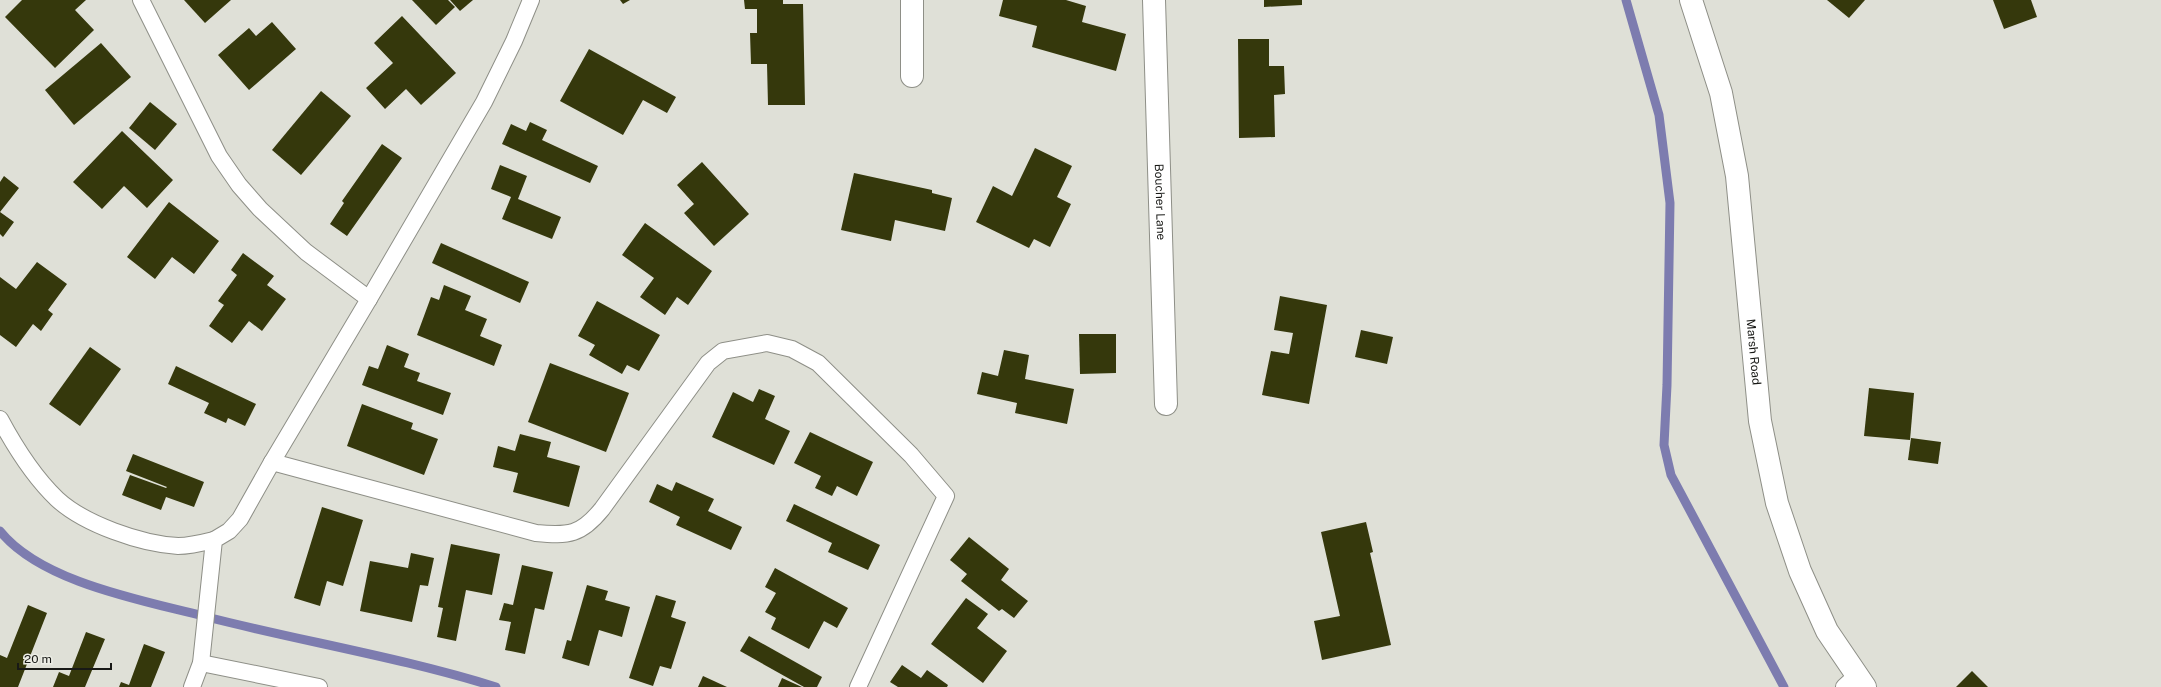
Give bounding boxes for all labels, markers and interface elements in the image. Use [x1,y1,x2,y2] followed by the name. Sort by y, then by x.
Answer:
[1152,163,1168,241] street label: Boucher Lane
[1743,318,1764,386] street label: Marsh Road
[18,645,111,671] scale bar
[24,652,52,666] text: 20 m

